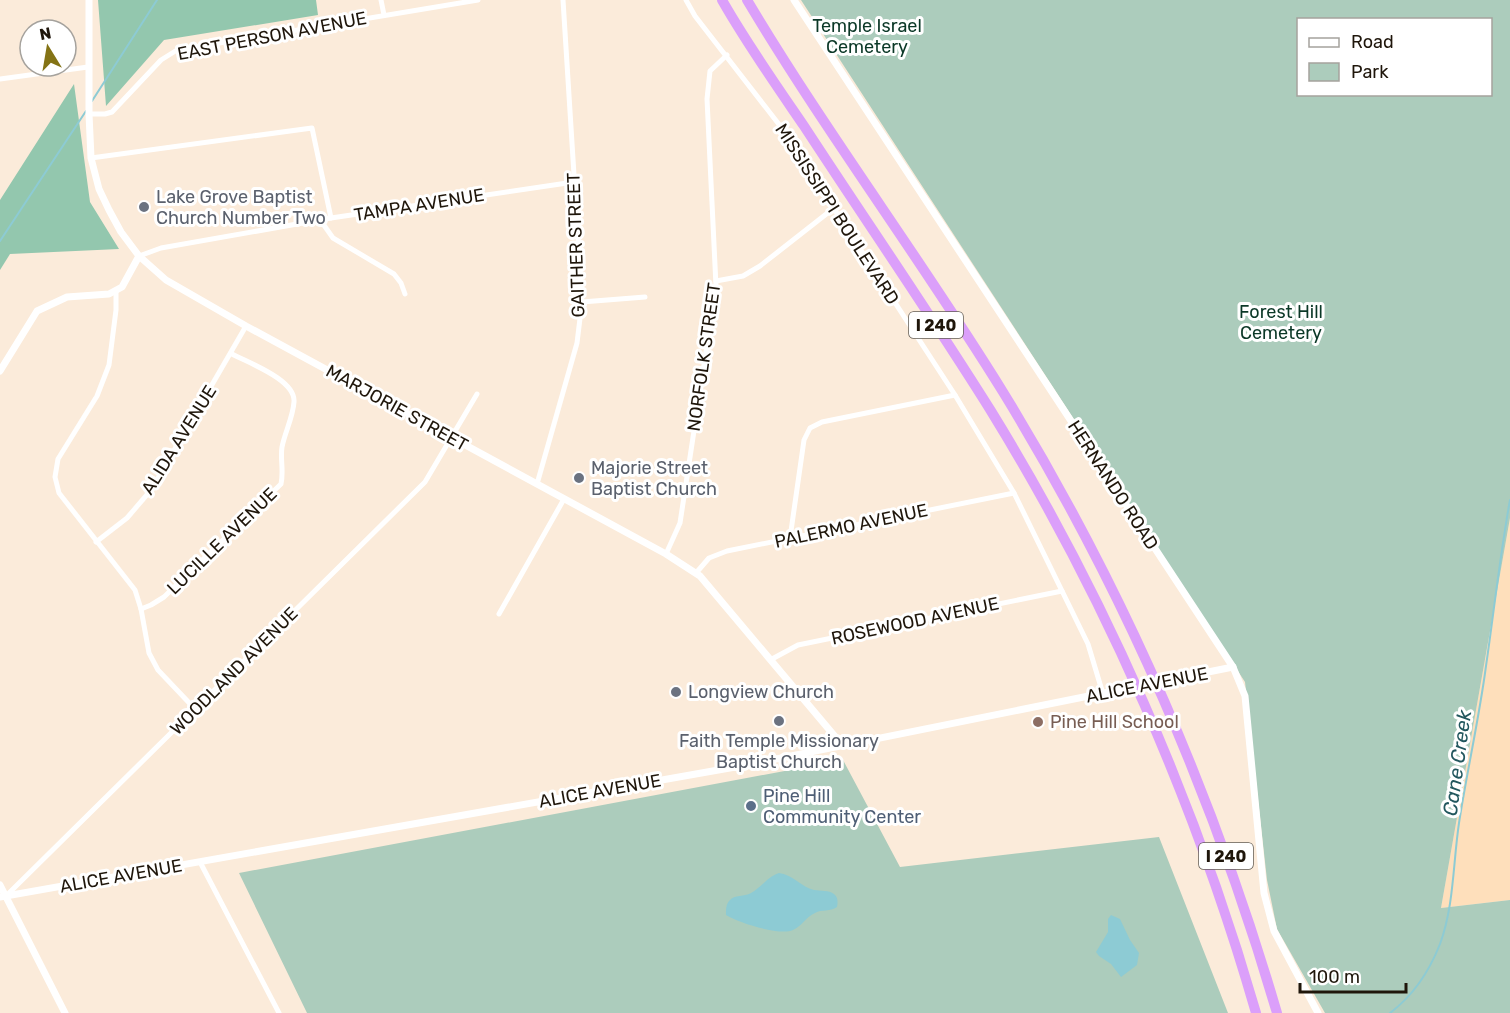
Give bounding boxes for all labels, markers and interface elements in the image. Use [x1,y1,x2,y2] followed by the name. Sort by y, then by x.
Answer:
[176,7,368,65] street label: EAST PERSON AVENUE
[812,15,922,58] park label: Temple Israel Cemetery
[18,18,78,78] north arrow
[1297,18,1492,96] legend
[38,23,53,44] text: N
[1351,31,1394,53] text: Road
[1351,61,1389,83] text: Park
[770,119,904,309] street label: MISSISSIPPI BOULEVARD
[562,172,590,318] street label: GAITHER STREET
[352,184,486,226] street label: TAMPA AVENUE
[156,186,326,229] place label: Lake Grove Baptist Church Number Two
[137,200,151,214] marker: Lake Grove Baptist Church Number Two
[683,281,725,433] street label: NORFOLK STREET
[1239,301,1323,344] park label: Forest Hill Cemetery
[909,312,963,338] road number: I 240
[322,360,472,456] street label: MARJORIE STREET
[137,381,221,499] street label: ALIDA AVENUE
[1063,416,1163,554] street label: HERNANDO ROAD
[591,457,717,500] place label: Majorie Street Baptist Church
[572,471,586,485] marker: Majorie Street Baptist Church
[162,483,282,599] street label: LUCILLE AVENUE
[772,499,930,553] street label: PALERMO AVENUE
[829,592,1001,650] street label: ROSEWOOD AVENUE
[165,602,303,740] street label: WOODLAND AVENUE
[1084,662,1210,708] street label: ALICE AVENUE
[688,681,834,703] place label: Longview Church
[669,685,683,699] marker: Longview Church
[1438,708,1476,818] water label: Cane Creek
[1050,711,1179,733] place label: Pine Hill School
[772,714,786,728] marker: Faith Temple Missionary Baptist Church
[1031,715,1045,729] marker: Pine Hill School
[679,730,879,773] place label: Faith Temple Missionary Baptist Church
[537,769,663,813] street label: ALICE AVENUE
[763,785,921,828] place label: Pine Hill Community Center
[744,799,758,813] marker: Pine Hill Community Center
[1199,843,1253,869] road number: I 240
[58,854,184,898] street label: ALICE AVENUE
[1300,956,1406,994] scale bar
[1309,966,1360,988] text: 100 m

